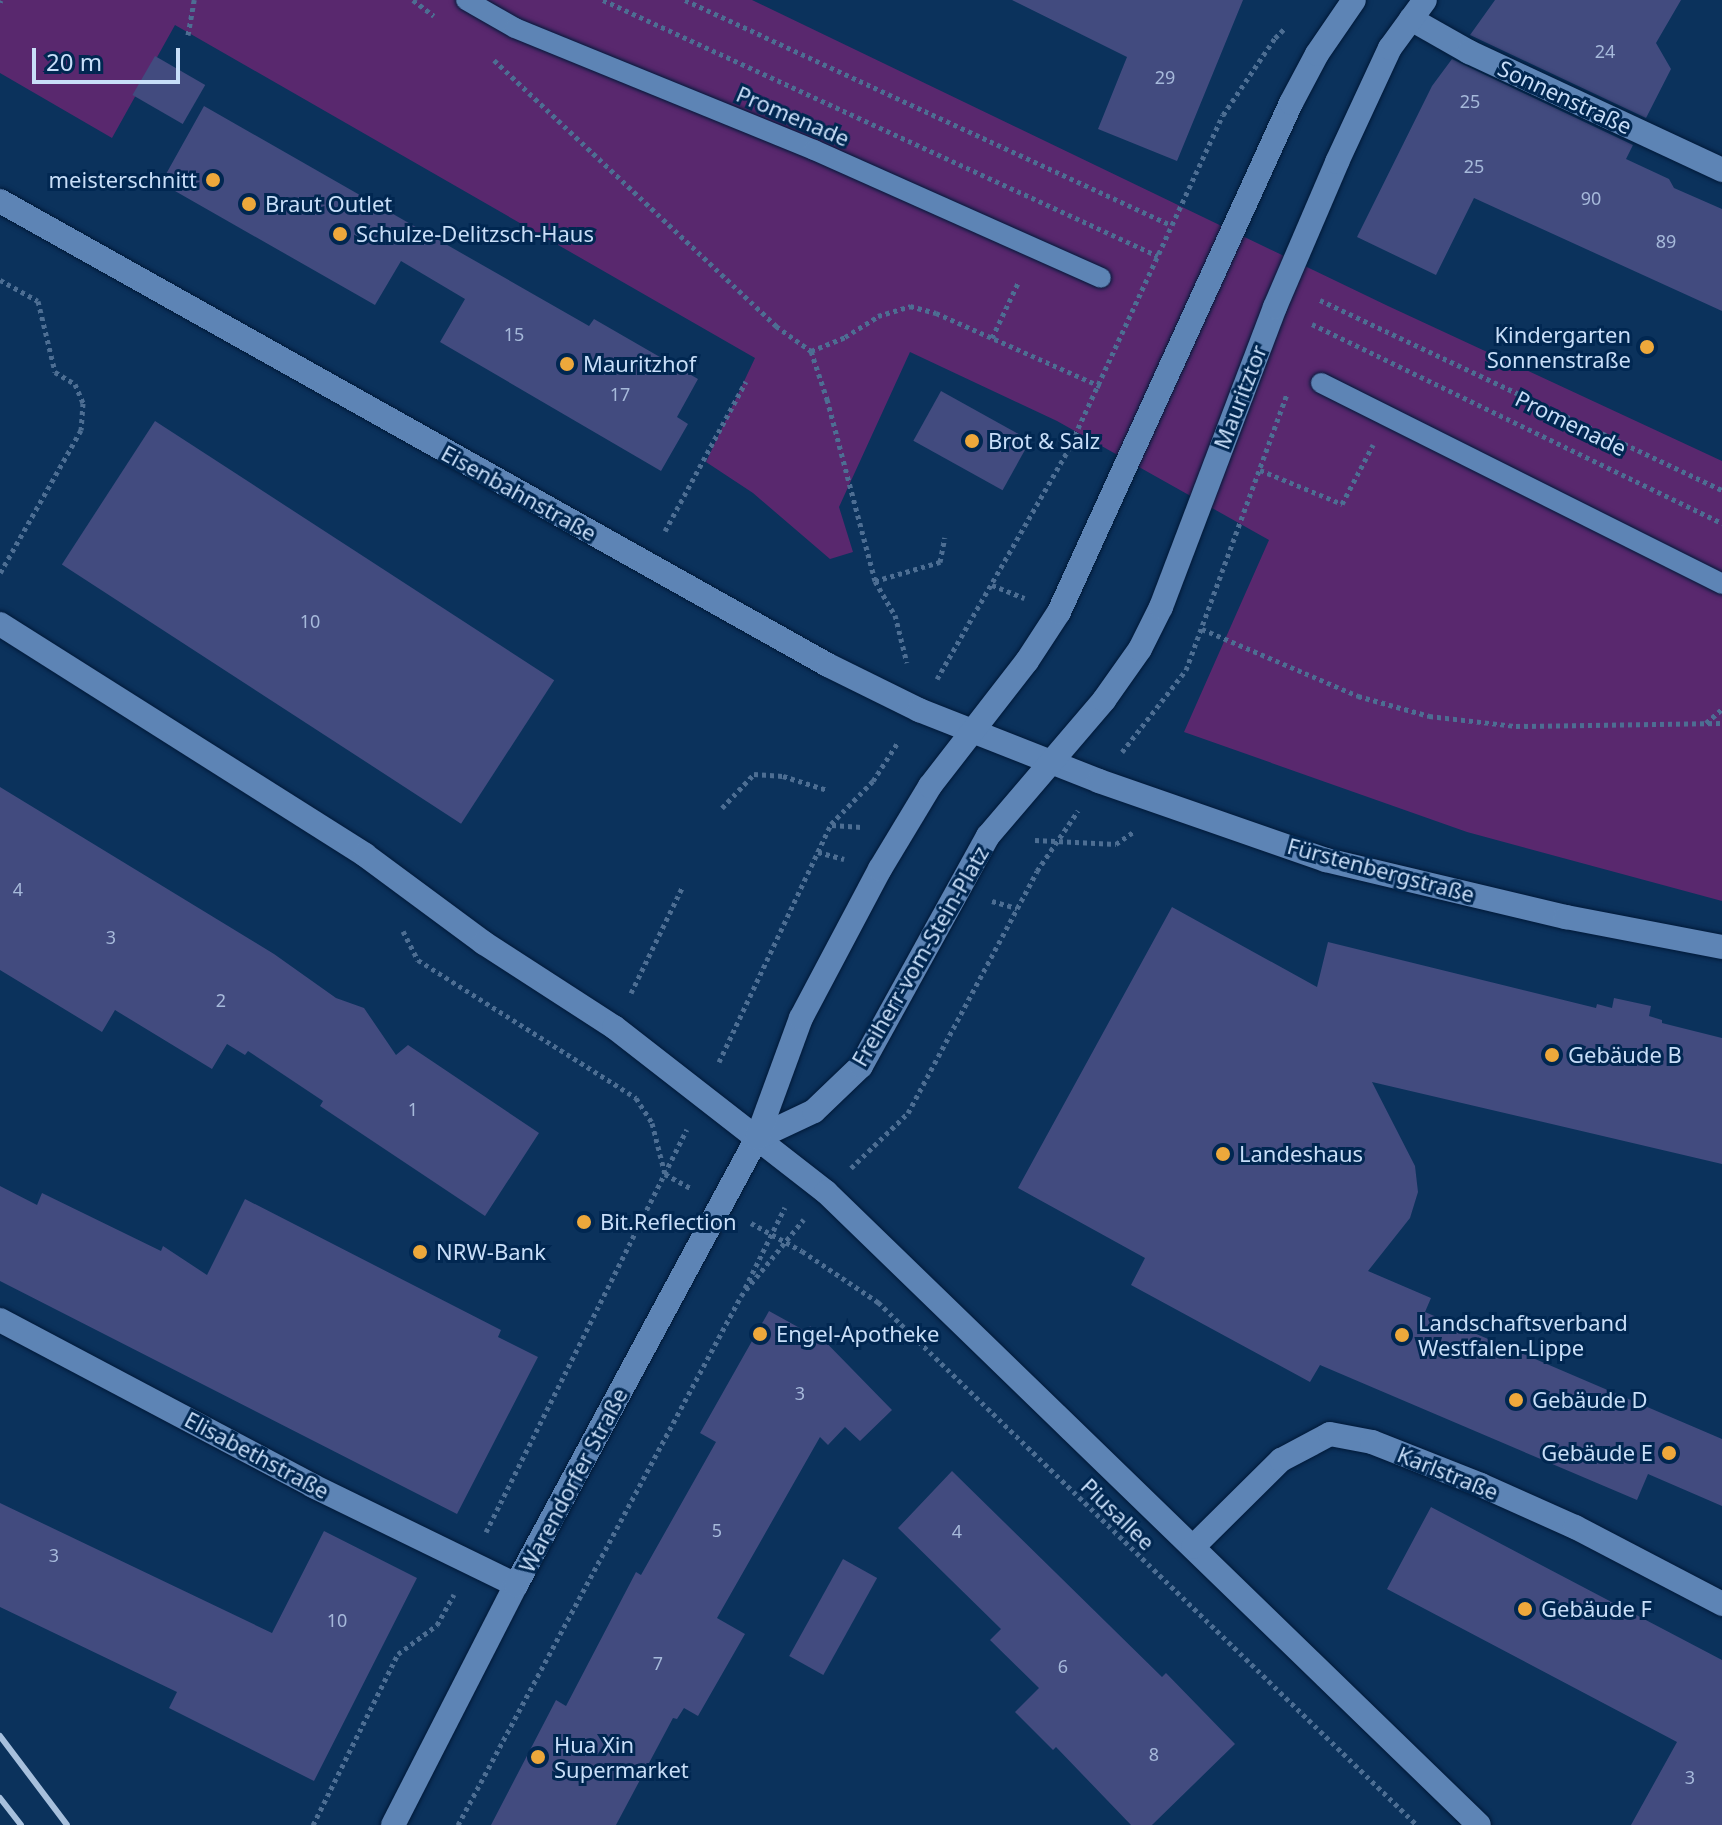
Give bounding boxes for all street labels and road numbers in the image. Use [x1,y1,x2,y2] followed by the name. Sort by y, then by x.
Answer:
[1494,55,1636,139] street label: Sonnenstraße
[733,80,853,152] street label: Promenade
[1208,341,1272,453] street label: Mauritztor
[1511,385,1631,461] street label: Promenade
[437,439,601,547] street label: Eisenbahnstraße
[1285,832,1477,908] street label: Fürstenbergstraße
[846,841,994,1071] street label: Freiherr-vom-Stein-Platz
[513,1383,633,1577] street label: Warendorfer Straße
[180,1406,334,1504] street label: Elisabethstraße
[1394,1441,1502,1505] street label: Karlstraße
[1076,1473,1160,1555] street label: Piusallee

